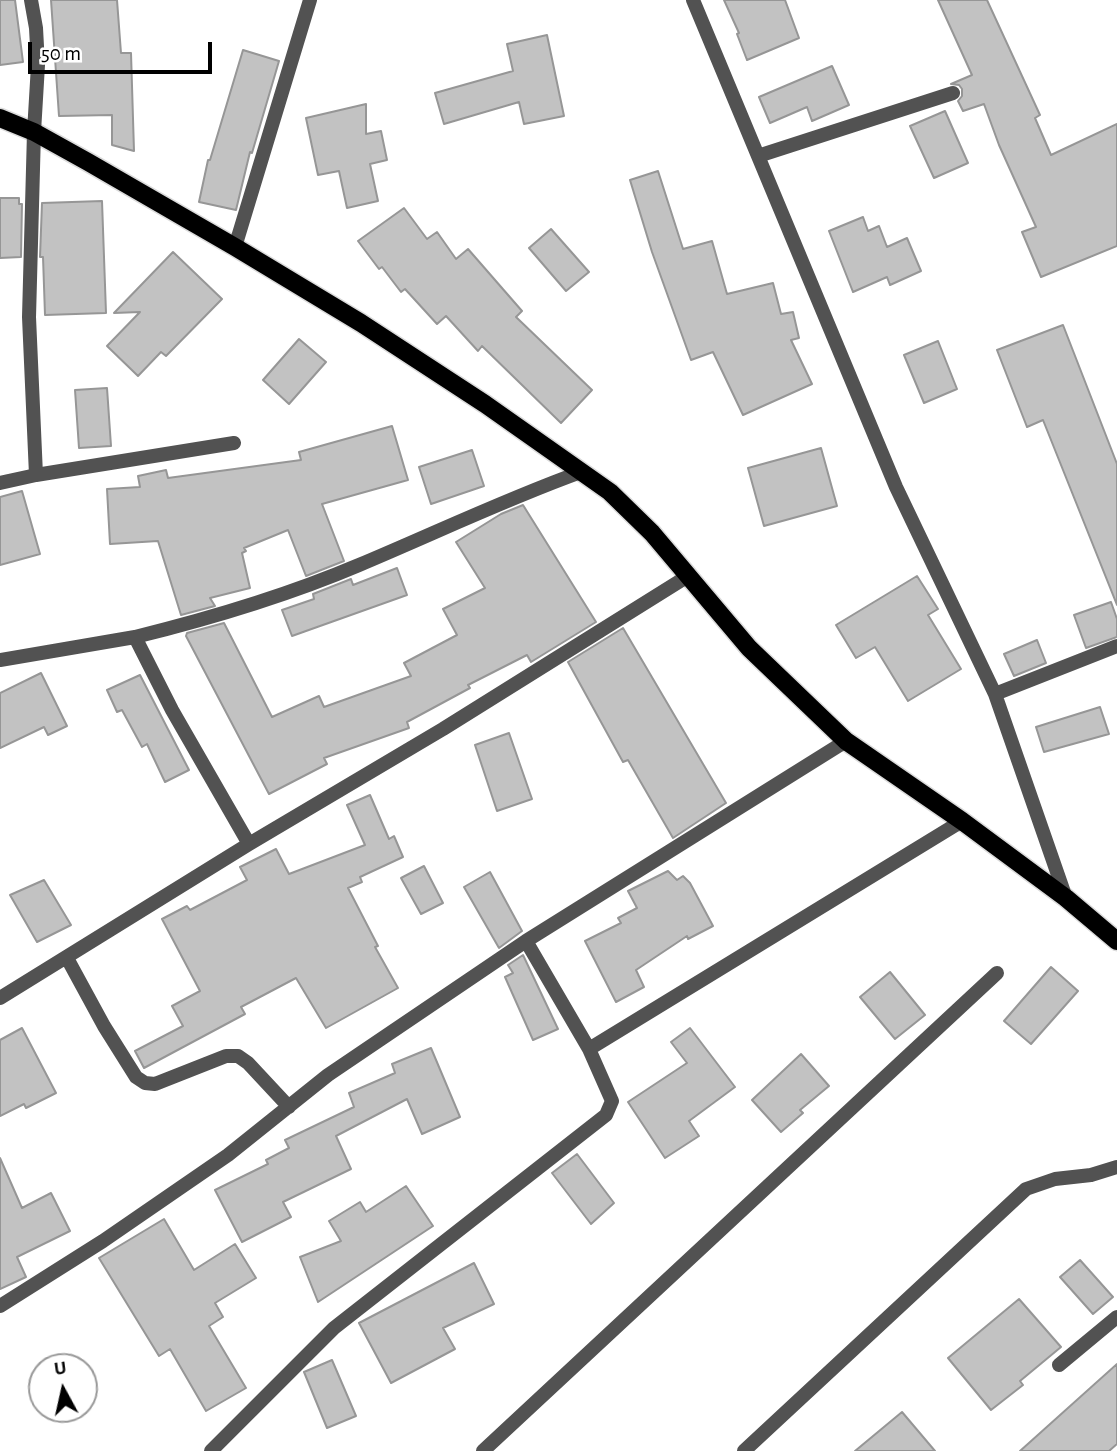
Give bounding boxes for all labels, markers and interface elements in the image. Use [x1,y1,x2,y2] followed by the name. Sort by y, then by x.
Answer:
[32,28,215,72] scale bar
[41,43,81,64] text: 50 m
[28,1353,98,1423] north arrow
[53,1358,68,1379] text: U

